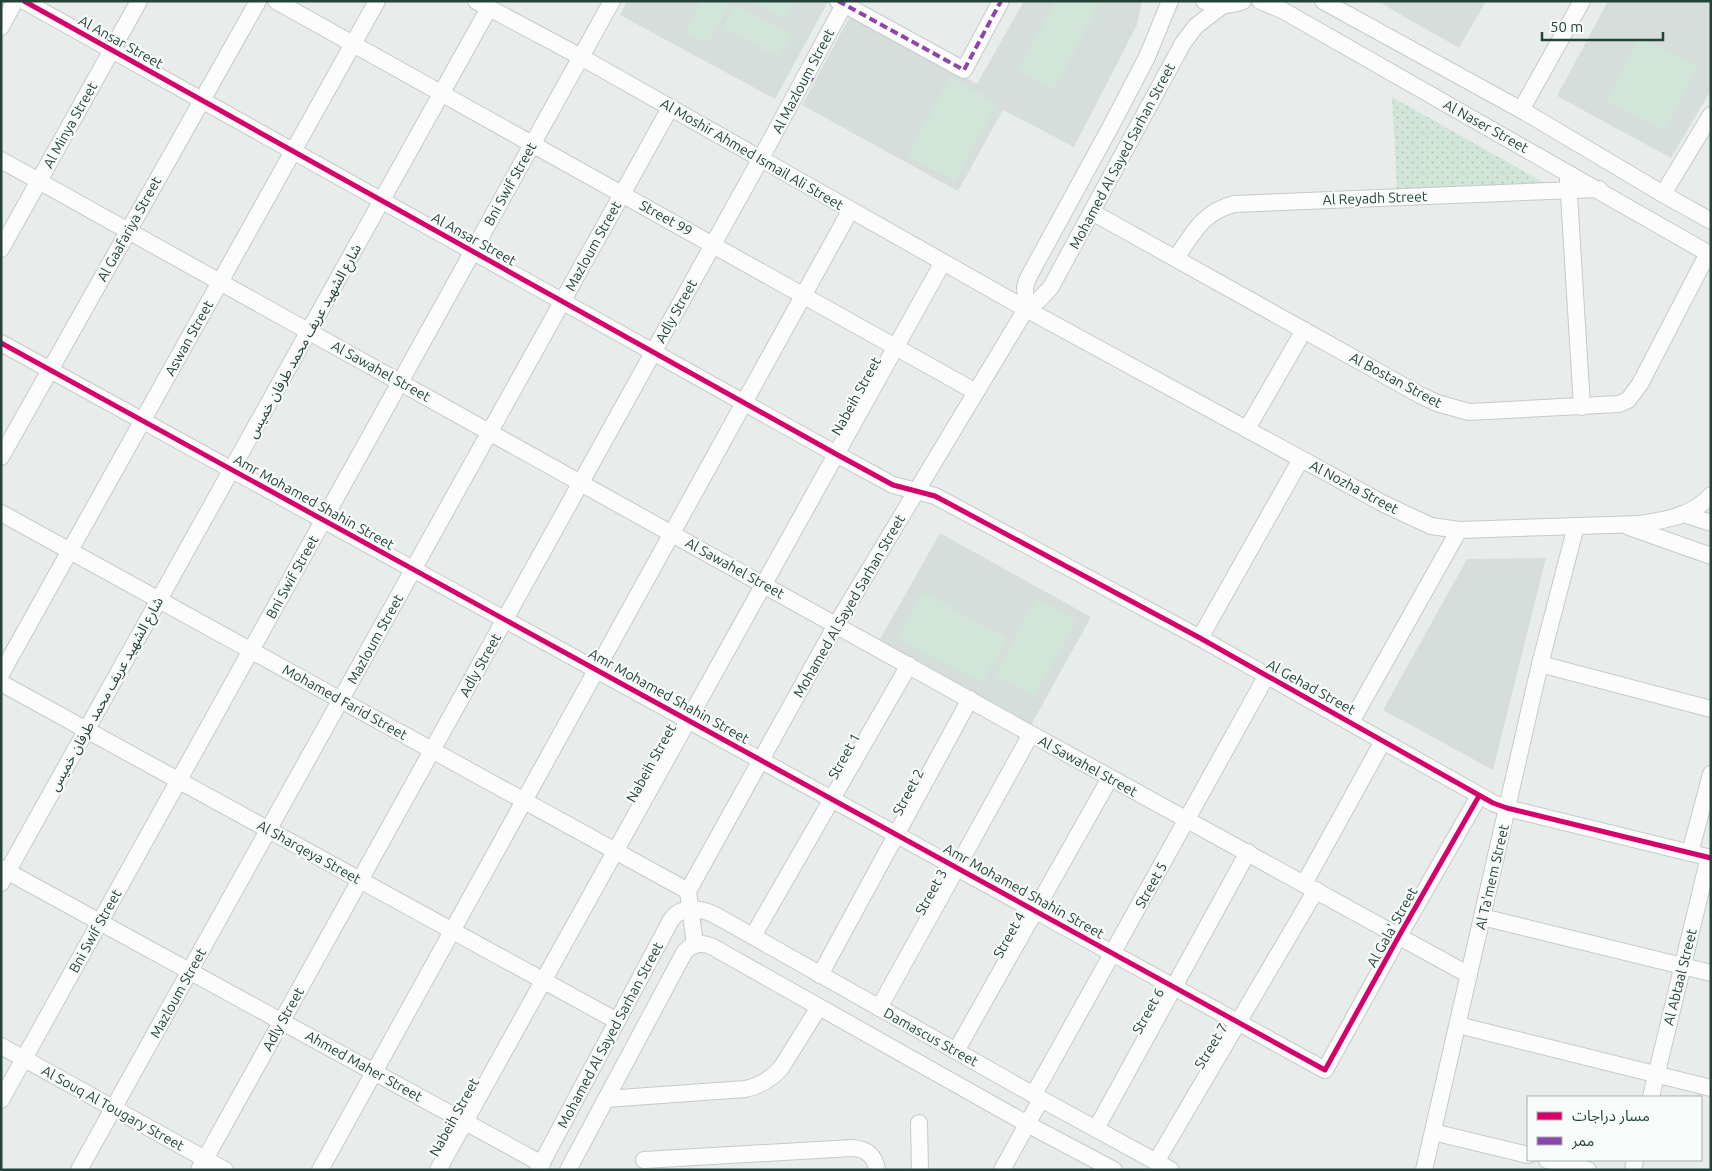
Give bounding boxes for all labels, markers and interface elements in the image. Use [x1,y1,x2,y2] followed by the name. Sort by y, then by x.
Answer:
[1542,10,1663,42] scale bar
[76,12,166,72] street label: Al Ansar Street
[1550,18,1583,35] text: 50 m
[769,26,838,136] street label: Al Mazloum Street
[1066,60,1178,252] street label: Mohamed Al Sayed Sarhan Street
[40,79,100,171] street label: Al Minya Street
[658,95,847,213] street label: Al Moshir Ahmed Ismail Ali Street
[1441,96,1532,156] street label: Al Naser Street
[481,139,540,228] street label: Bni Swif Street
[94,173,165,284] street label: Al Gaafariya Street
[1322,188,1428,208] street label: Al Reyadh Street
[637,197,695,239] street label: Street 99
[562,198,624,294] street label: Mazloum Street
[429,209,519,269] street label: Al Ansar Street
[244,241,367,442] street label: شارع الشهيد عريف محمد طرفان خميس
[652,276,700,345] street label: Adly Street
[162,297,217,378] street label: Aswan Street
[329,337,434,405] street label: Al Sawahel Street
[1347,349,1445,411] street label: Al Bostan Street
[828,354,884,438] street label: Nabeih Street
[231,451,397,553] street label: Amr Mohamed Shahin Street
[1307,457,1401,517] street label: Al Nozha Street
[790,511,908,700] street label: Mohamed Al Sayed Sarhan Street
[263,532,322,621] street label: Bni Swif Street
[683,534,788,602] street label: Al Sawahel Street
[344,591,406,687] street label: Mazloum Street
[46,594,169,795] street label: شارع الشهيد عريف محمد طرفان خميس
[456,630,504,699] street label: Adly Street
[586,645,752,747] street label: Amr Mohamed Shahin Street
[1264,656,1358,718] street label: Al Gehad Street
[280,661,411,743] street label: Mohamed Farid Street
[623,721,679,805] street label: Nabeih Street
[825,730,863,782] street label: Street 1
[1036,732,1141,800] street label: Al Sawahel Street
[889,766,927,818] street label: Street 2
[254,817,364,887] street label: Al Sharqeya Street
[1472,822,1512,931] street label: Al Ta'mem Street
[941,840,1107,942] street label: Amr Mohamed Shahin Street
[1132,859,1170,911] street label: Street 5
[912,866,950,918] street label: Street 3
[1363,884,1421,970] street label: Al Gala' Street
[66,886,125,975] street label: Bni Swif Street
[990,909,1028,961] street label: Street 4
[1660,927,1700,1027] street label: Al Abtaal Street
[554,939,666,1131] street label: Mohamed Al Sayed Sarhan Street
[147,945,209,1041] street label: Mazloum Street
[259,984,307,1053] street label: Adly Street
[1129,985,1167,1037] street label: Street 6
[881,1004,981,1070] street label: Damascus Street
[1191,1020,1231,1072] street label: Street 7
[303,1027,426,1105] street label: Ahmed Maher Street
[39,1062,187,1154] street label: Al Souq Al Tougary Street
[426,1075,482,1159] street label: Nabeih Street
[1527,1096,1702,1161] legend
[1572,1107,1650,1125] text: مسار دراجات
[1571,1132,1595,1150] text: ممر

